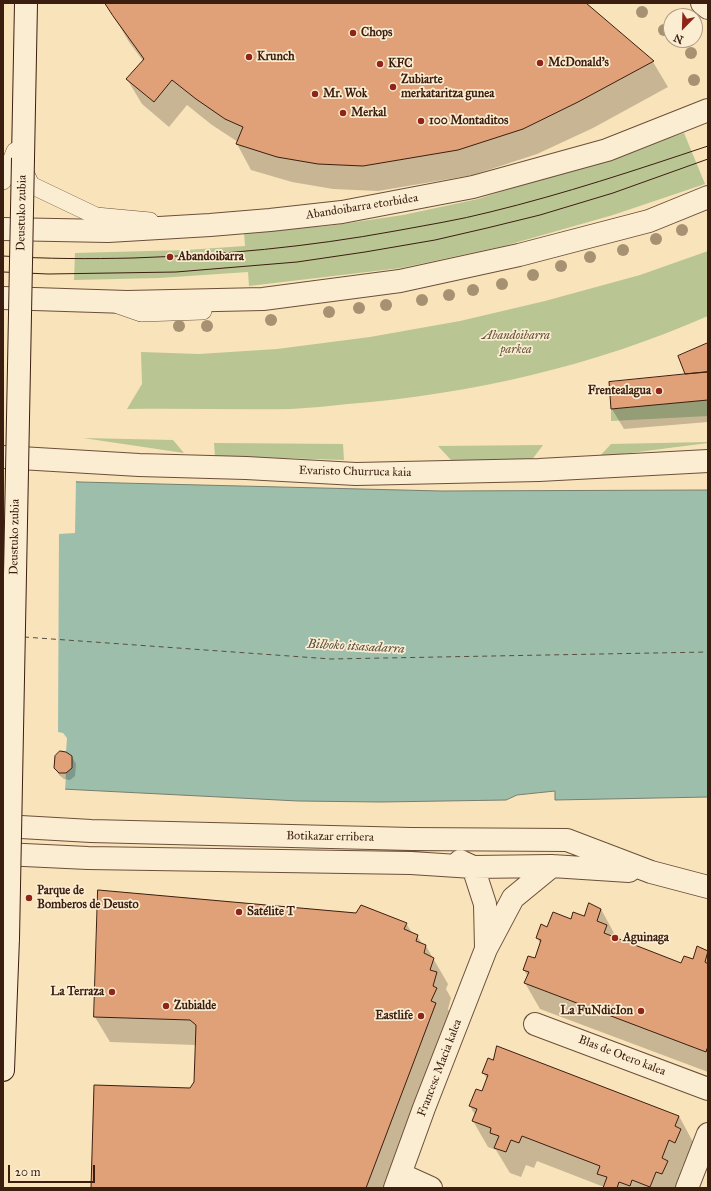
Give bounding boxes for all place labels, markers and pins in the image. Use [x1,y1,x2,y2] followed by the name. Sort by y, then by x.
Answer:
[361,26,392,40] place label: Chops
[348,28,358,38] marker: Chops
[257,50,295,64] place label: Krunch
[244,52,254,62] marker: Krunch
[548,56,609,70] place label: McDonald's
[388,57,413,71] place label: KFC
[535,58,545,68] marker: McDonald's
[375,59,385,69] marker: KFC
[401,73,494,101] place label: Zubiarte merkataritza gunea
[388,82,398,92] marker: Zubiarte merkataritza gunea
[323,87,367,101] place label: Mr. Wok
[310,89,320,99] marker: Mr. Wok
[351,106,387,120] place label: Merkal
[338,108,348,118] marker: Merkal
[429,114,508,128] place label: 100 Montaditos
[416,116,426,126] marker: 100 Montaditos
[178,250,244,264] place label: Abandoibarra
[165,252,175,262] marker: Abandoibarra
[588,384,651,398] place label: Frentealagua
[654,386,664,396] marker: Frentealagua
[37,884,139,912] place label: Parque de Bomberos de Deusto
[24,893,34,903] marker: Parque de Bomberos de Deusto
[247,905,295,919] place label: Satélite T
[234,907,244,917] marker: Satélite T
[623,931,669,945] place label: Aguinaga
[610,933,620,943] marker: Aguinaga
[51,985,104,999] place label: La Terraza
[107,987,117,997] marker: La Terraza
[174,999,216,1013] place label: Zubialde
[161,1001,171,1011] marker: Zubialde
[561,1004,633,1018] place label: La FuNdicIon
[636,1006,646,1016] marker: La FuNdicIon
[375,1009,413,1023] place label: Eastlife
[416,1011,426,1021] marker: Eastlife

